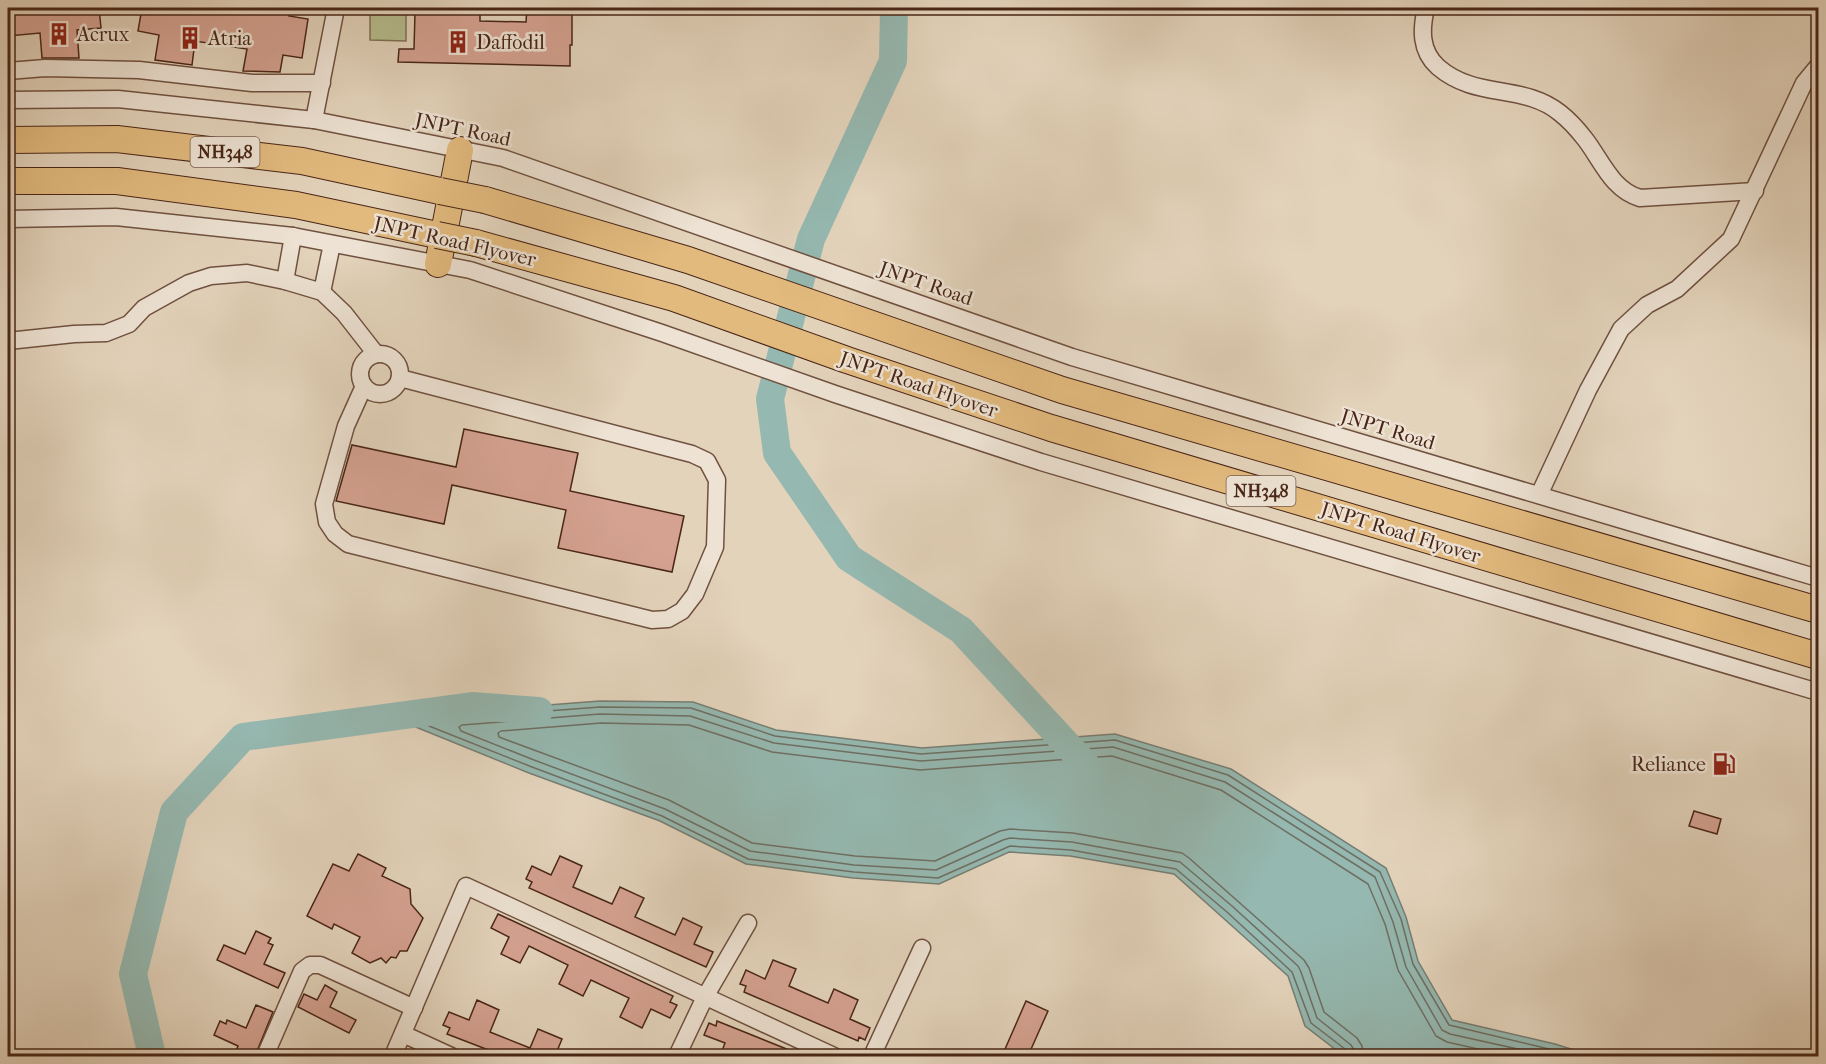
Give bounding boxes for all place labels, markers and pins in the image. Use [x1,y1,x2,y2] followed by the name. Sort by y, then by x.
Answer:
[46,21,72,47] building icon: Acrux
[76,23,130,46] place label: Acrux
[177,25,203,51] building icon: Atria
[207,27,252,50] place label: Atria
[445,29,471,55] building icon: Daffodil
[476,31,545,54] place label: Daffodil
[1711,751,1737,777] fuel station icon: Reliance
[1631,753,1706,776] place label: Reliance

